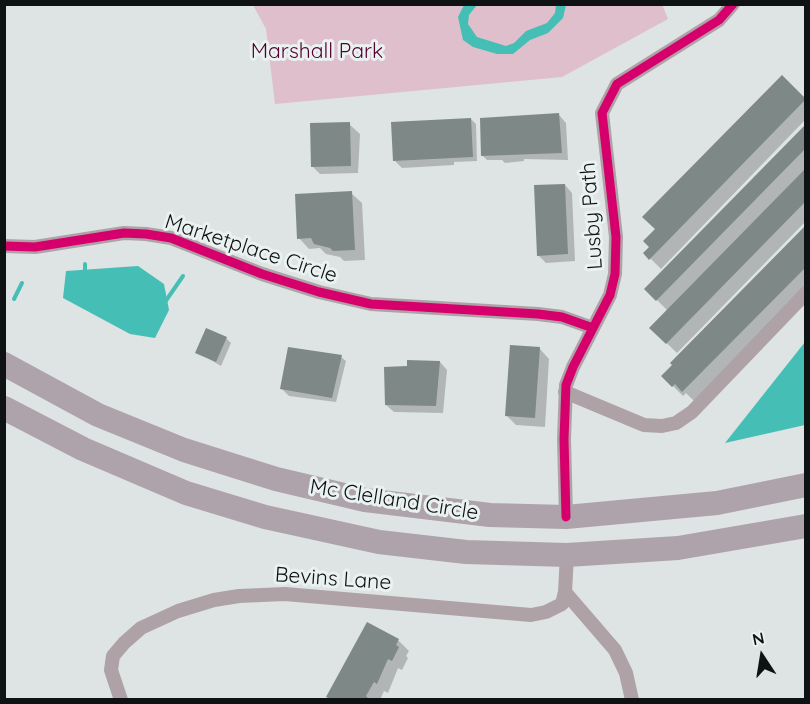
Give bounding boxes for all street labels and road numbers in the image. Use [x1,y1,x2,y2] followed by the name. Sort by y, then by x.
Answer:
[576,161,608,271] street label: Lusby Path
[162,209,340,289] street label: Marketplace Circle
[308,474,480,526] street label: Mc Clelland Circle
[274,562,392,596] street label: Bevins Lane

